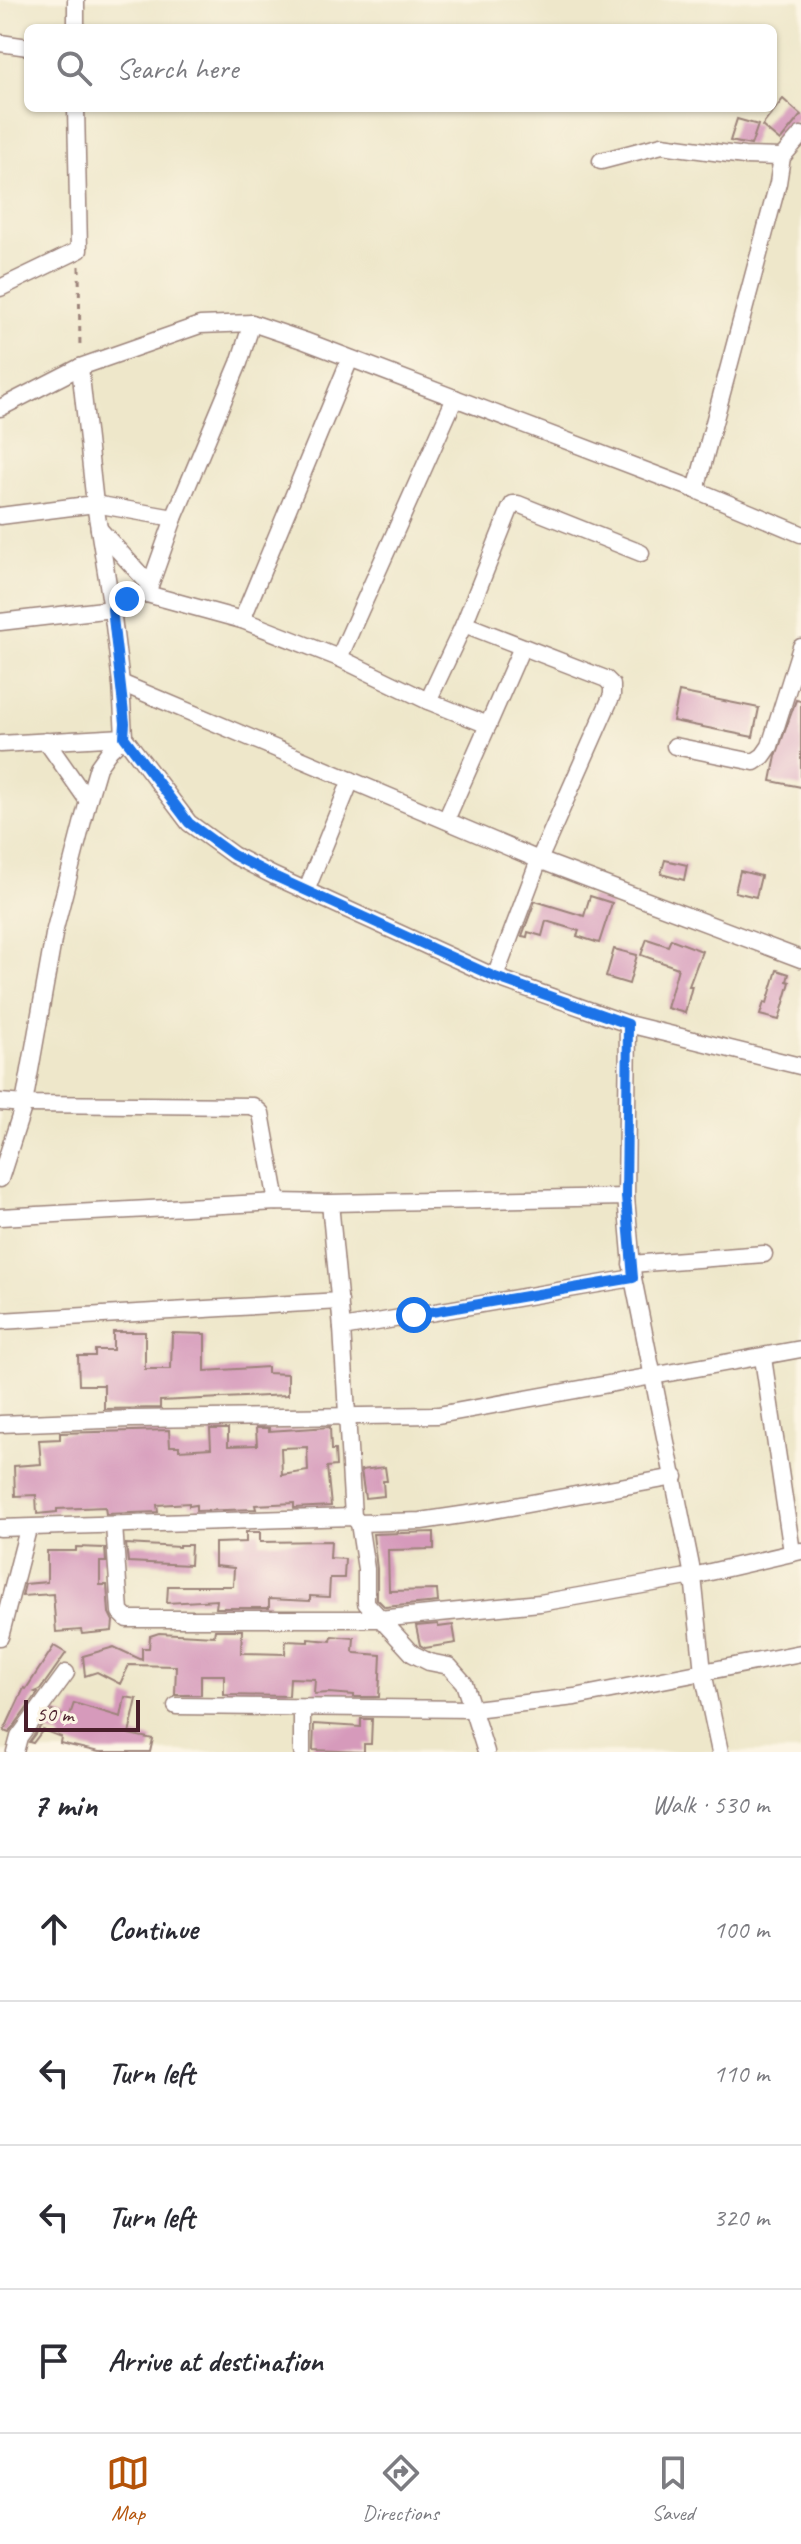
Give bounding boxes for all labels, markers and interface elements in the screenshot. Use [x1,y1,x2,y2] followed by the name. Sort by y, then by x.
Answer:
[24,24,777,112] search box
[52,46,96,90] icon: search
[116,49,238,87] text: Search here
[109,581,145,617] route end
[396,1297,432,1333] route start
[24,1696,140,1732] scale bar
[36,1700,73,1728] text: 50 m
[32,1783,97,1826] text: 7 min
[652,1788,769,1821] text: Walk · 530 m
[32,1907,76,1951] icon: ahead
[108,1910,198,1948] text: Continue
[713,1913,769,1946] text: 100 m
[32,2051,76,2095] icon: left
[108,2054,195,2092] text: Turn left
[713,2057,769,2090] text: 110 m
[32,2195,76,2239] icon: left
[108,2198,195,2236] text: Turn left
[713,2201,769,2234] text: 320 m
[32,2339,76,2383] icon: arrive
[108,2342,323,2380] text: Arrive at destination
[106,2451,150,2527] tab: Map
[362,2451,439,2527] tab: Directions
[651,2451,695,2527] tab: Saved

